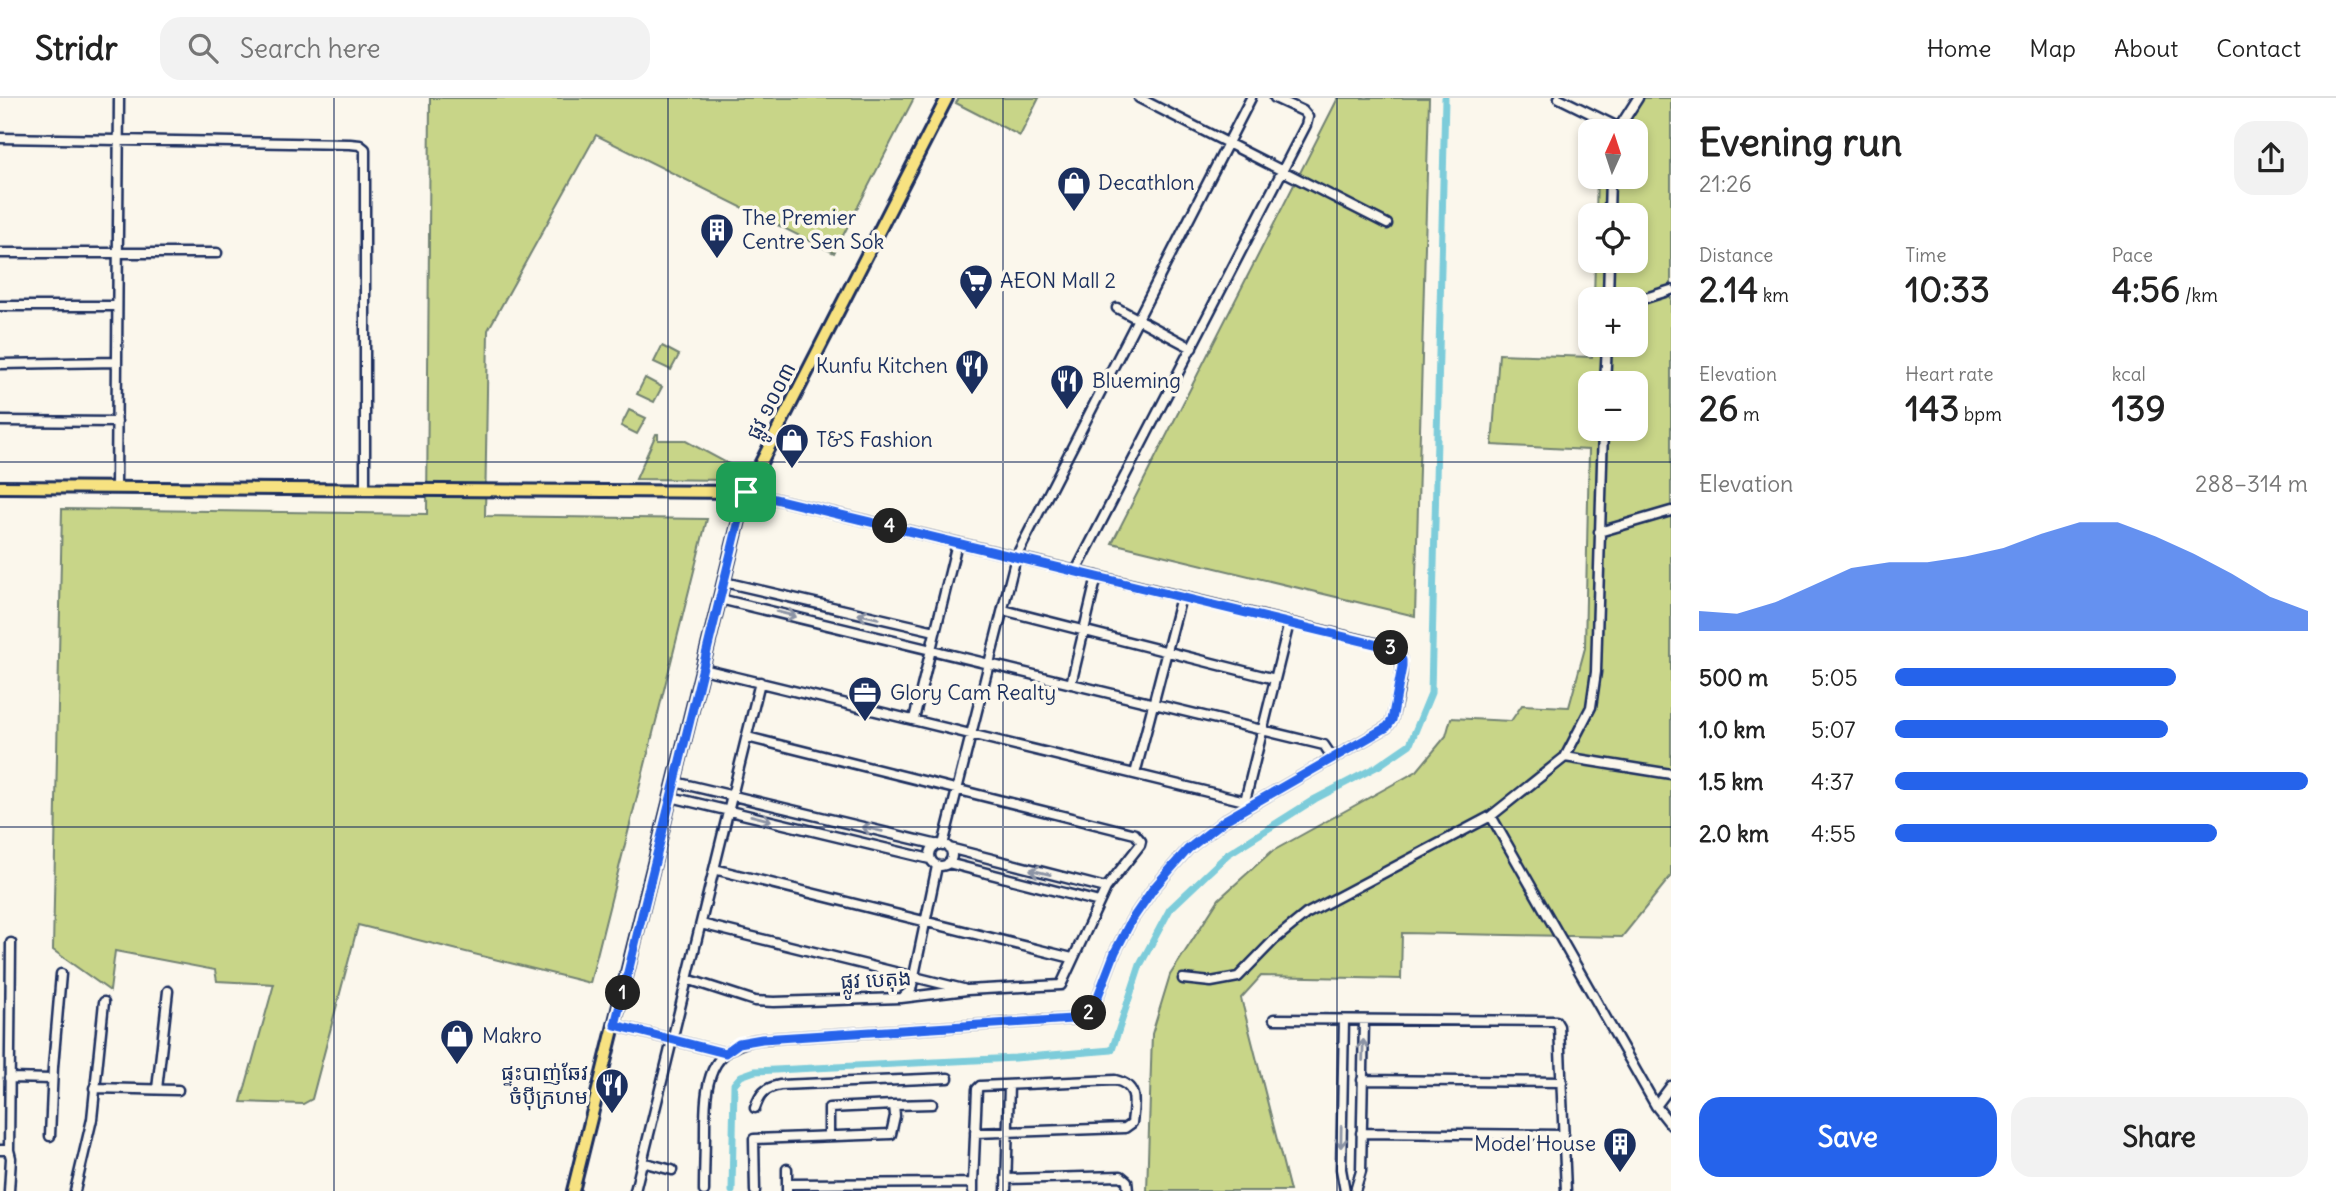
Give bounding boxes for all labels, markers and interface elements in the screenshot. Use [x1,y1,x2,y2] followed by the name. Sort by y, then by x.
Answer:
[160,17,650,80] search box
[35,27,118,69] text: Stridr
[184,29,222,67] icon: search
[240,32,381,65] text: Search here
[1927,33,1991,63] text: Home
[2029,33,2076,63] text: Map
[2114,33,2178,63] text: About
[2216,33,2301,63] text: Contact
[1578,119,1648,189] north arrow
[1578,119,1648,441] map controls
[1699,119,1902,166] text: Evening run
[2234,121,2308,195] button: share
[1055,164,1093,213] shop icon: Decathlon
[1098,169,1195,196] place label: Decathlon
[1699,169,1752,198] text: 21:26
[1578,203,1648,273] button: locate
[742,204,884,255] place label: The Premier Centre Sen Sok
[698,211,736,260] building icon: The Premier Centre Sen Sok
[1699,243,1773,267] text: Distance
[1905,243,1946,267] text: Time
[2112,243,2153,267] text: Pace
[957,262,995,311] supermarket icon: AEON Mall 2
[1000,267,1116,294] place label: AEON Mall 2
[1699,267,1758,311] text: 2.14
[1905,267,1990,311] text: 10:33
[2112,267,2180,311] text: 4:56
[1758,283,1789,307] text: km
[2180,283,2218,307] text: /km
[1578,287,1648,357] button: +
[953,347,991,396] restaurant icon: Kunfu Kitchen
[816,352,948,379] place label: Kunfu Kitchen
[740,358,807,447] street label: ផ្លូវ ១០០៣
[1048,362,1086,411] restaurant icon: Blueming
[1699,362,1777,386] text: Elevation
[1905,362,1993,386] text: Heart rate
[2112,362,2146,386] text: kcal
[1092,367,1181,394] place label: Blueming
[1578,371,1648,441] button: −
[1699,386,1738,430] text: 26
[1905,386,1959,430] text: 143
[2112,386,2166,430] text: 139
[1738,402,1760,426] text: m
[1959,402,2002,426] text: bpm
[773,421,811,470] shop icon: T&S Fashion
[816,426,933,453] place label: T&S Fashion
[716,462,776,522] pin
[1699,469,1793,498] text: Elevation
[2195,469,2308,498] text: 288–314 m
[727,473,765,511] icon: arrive
[872,508,908,544] pin: 4
[884,513,895,537] text: 4
[774,608,797,621] one-way arrow
[857,608,880,622] one-way arrow
[1374,630,1408,666] pin: 3
[1385,635,1396,659] text: 3
[1699,663,1768,692] text: 500 m
[1811,663,1858,692] text: 5:05
[846,674,884,723] office icon: Glory Cam Realty
[890,679,1056,706] place label: Glory Cam Realty
[1699,715,1765,744] text: 1.0 km
[1811,715,1856,744] text: 5:07
[1699,767,1764,796] text: 1.5 km
[1811,767,1854,796] text: 4:37
[749,812,772,826] one-way arrow
[1699,819,1769,848] text: 2.0 km
[1811,819,1856,848] text: 4:55
[861,822,883,835] one-way arrow
[1029,865,1052,878] one-way arrow
[840,964,913,1001] street label: ផ្លូវ បេតុង
[606,976,640,1010] pin: 1
[619,980,626,1004] text: 1
[1072,996,1106,1030] pin: 2
[1083,1000,1094,1024] text: 2
[438,1017,476,1066] shop icon: Makro
[482,1022,542,1049] place label: Makro
[1357,1039,1370,1062] one-way arrow
[501,1059,588,1111] place label: ផ្ទះបាញ់ឆែវ ចំប៉ីក្រហម
[593,1066,631,1115] restaurant icon: ផ្ទះបាញ់ឆែវ ចំប៉ីក្រហម
[1699,1097,1997,1177] button: Save
[2011,1097,2308,1177] button: Share
[1601,1125,1639,1174] building icon: Model House
[1335,1126,1348,1149] one-way arrow
[1474,1130,1596,1157] place label: Model House

